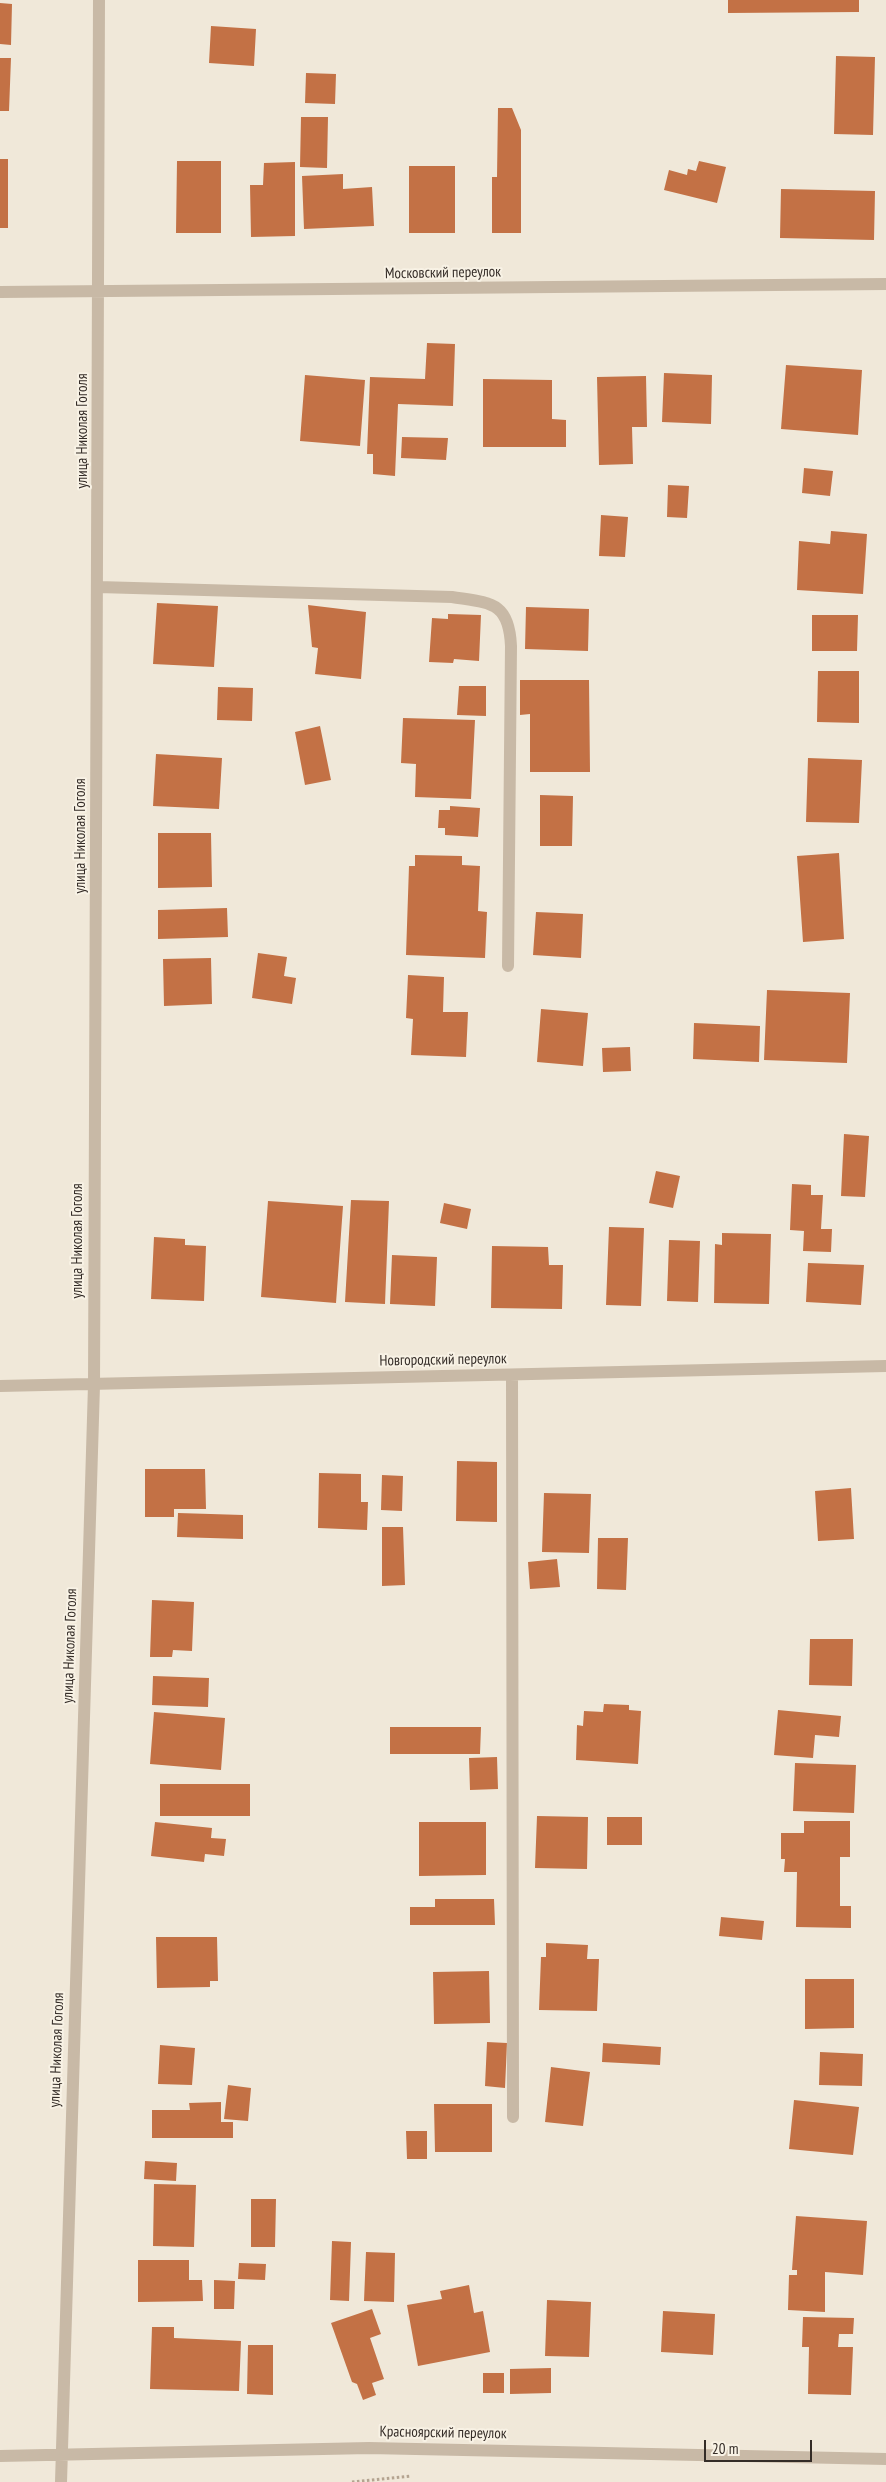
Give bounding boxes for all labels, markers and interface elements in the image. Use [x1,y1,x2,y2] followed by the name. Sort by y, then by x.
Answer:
[385,263,501,283] street label: Московский переулок
[74,374,92,488] street label: улица Николая Гоголя
[72,779,90,893] street label: улица Николая Гоголя
[69,1184,87,1298] street label: улица Николая Гоголя
[379,1350,507,1370] street label: Новгородский переулок
[59,1588,81,1704] street label: улица Николая Гоголя
[46,1992,68,2108] street label: улица Николая Гоголя
[379,2423,507,2443] street label: Красноярский переулок
[706,2430,814,2462] scale bar
[712,2439,738,2458] text: 20 m

